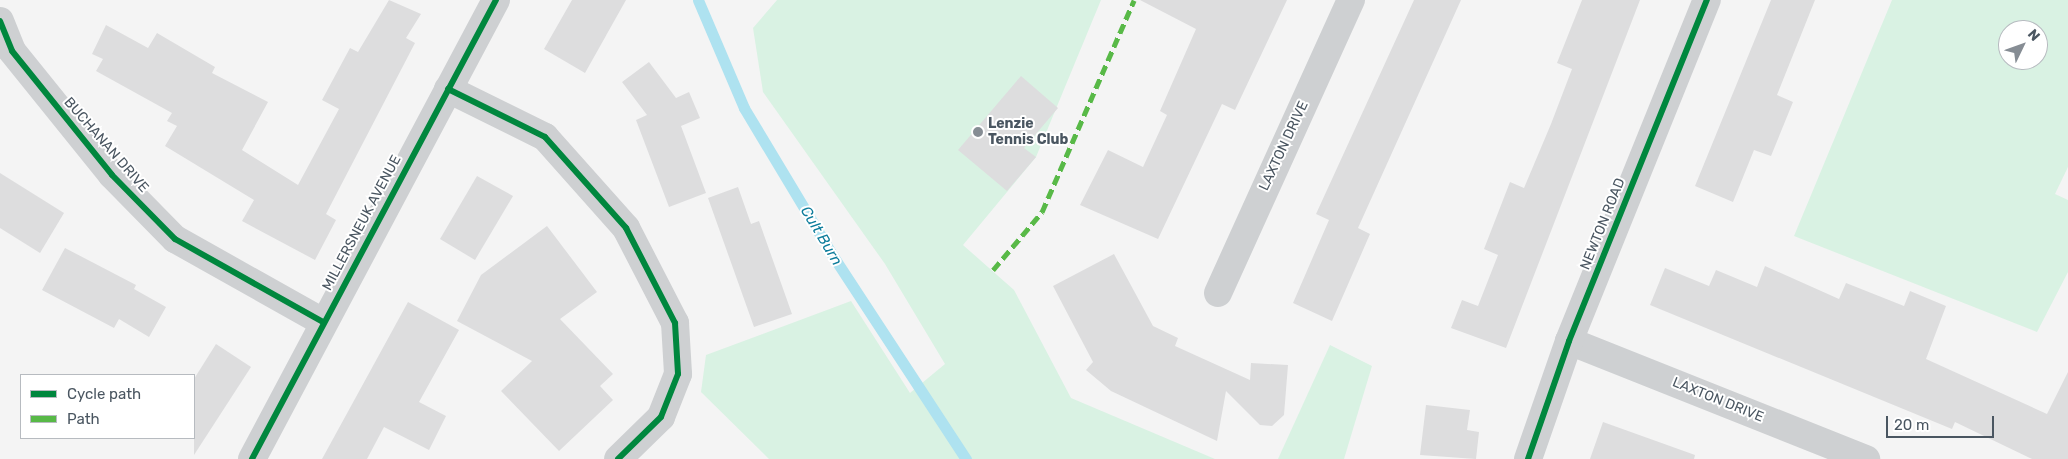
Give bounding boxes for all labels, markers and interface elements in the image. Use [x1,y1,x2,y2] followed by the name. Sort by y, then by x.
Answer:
[1998,20,2048,70] north arrow
[2024,26,2043,45] text: N
[60,94,152,196] street label: BUCHANAN DRIVE
[1256,99,1312,193] street label: LAXTON DRIVE
[988,116,1068,148] place label: Lenzie Tennis Club
[972,126,984,138] marker: Lenzie Tennis Club
[319,152,405,294] street label: MILLERSNEUK AVENUE
[1577,176,1629,272] street label: NEWTON ROAD
[796,203,846,269] water label: Cult Burn
[20,374,195,439] legend
[1670,374,1766,426] street label: LAXTON DRIVE
[67,385,141,403] text: Cycle path
[1888,406,1996,438] scale bar
[67,410,100,428] text: Path
[1894,416,1929,434] text: 20 m

